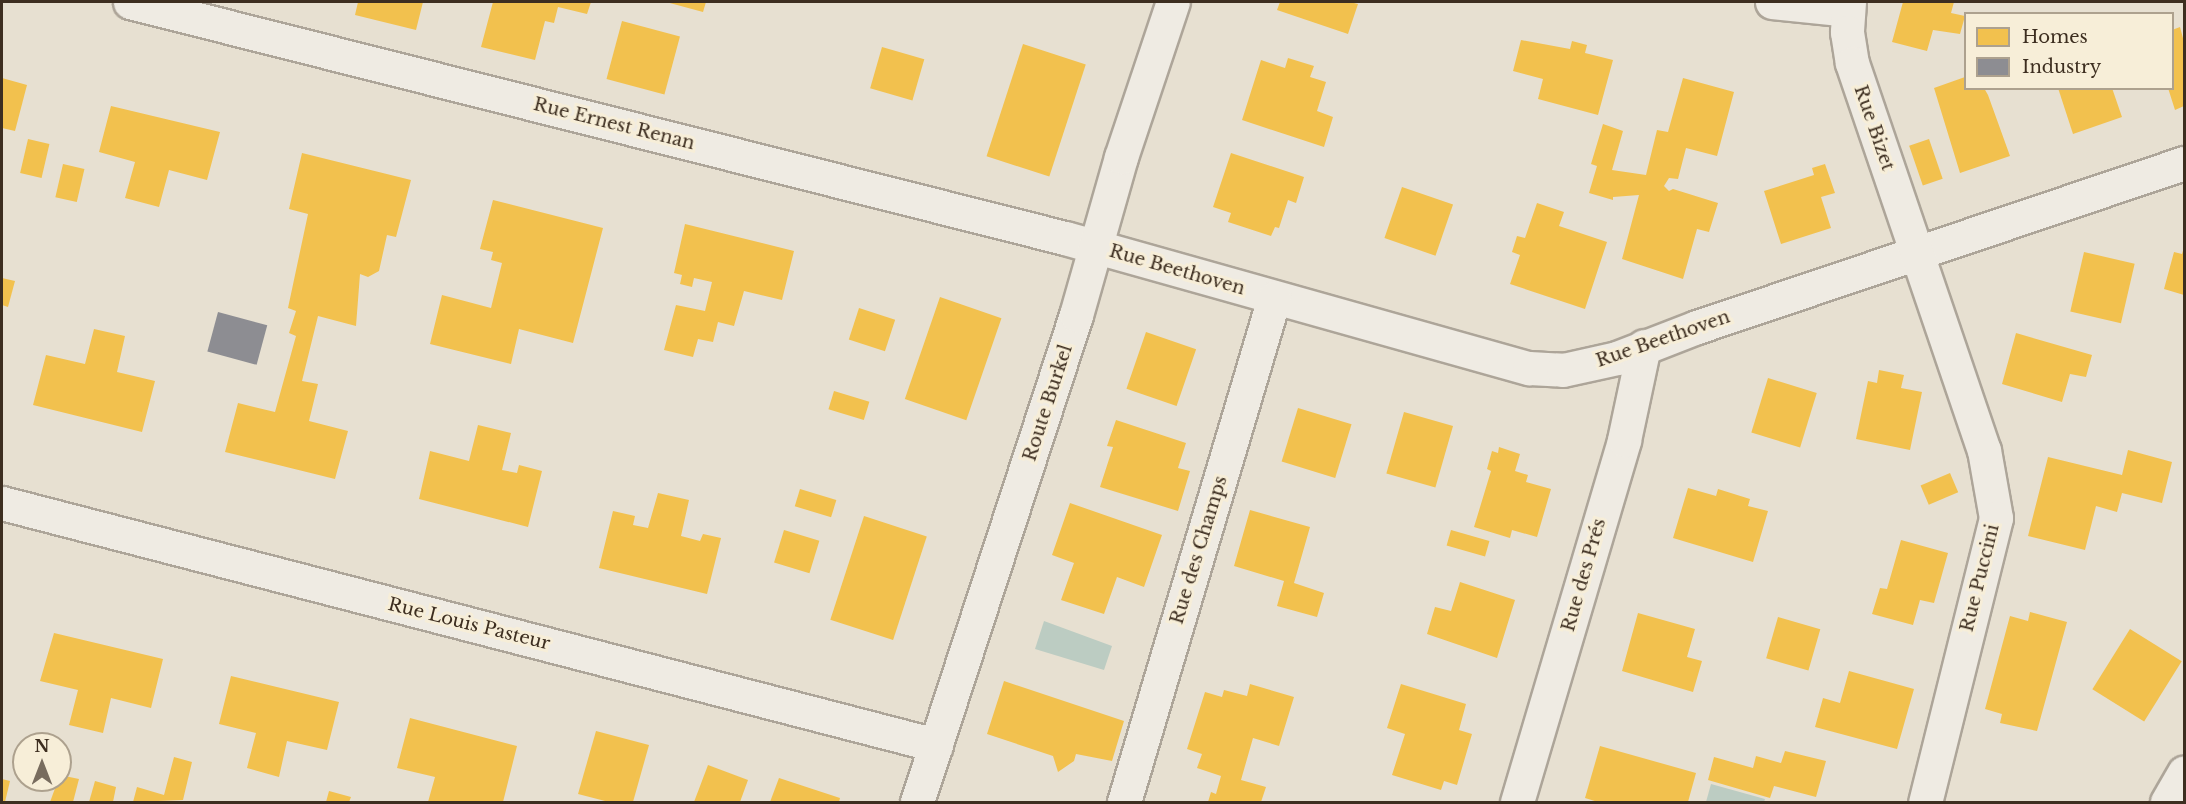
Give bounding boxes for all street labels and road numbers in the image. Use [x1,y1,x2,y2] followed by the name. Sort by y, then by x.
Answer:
[1849,82,1899,174] street label: Rue Bizet
[531,94,697,154] street label: Rue Ernest Renan
[1107,240,1247,300] street label: Rue Beethoven
[1593,306,1733,372] street label: Rue Beethoven
[1019,342,1077,464] street label: Route Burkel
[1166,473,1232,627] street label: Rue des Champs
[1558,516,1610,634] street label: Rue des Prés
[1956,522,2004,634] street label: Rue Puccini
[386,593,552,655] street label: Rue Louis Pasteur

